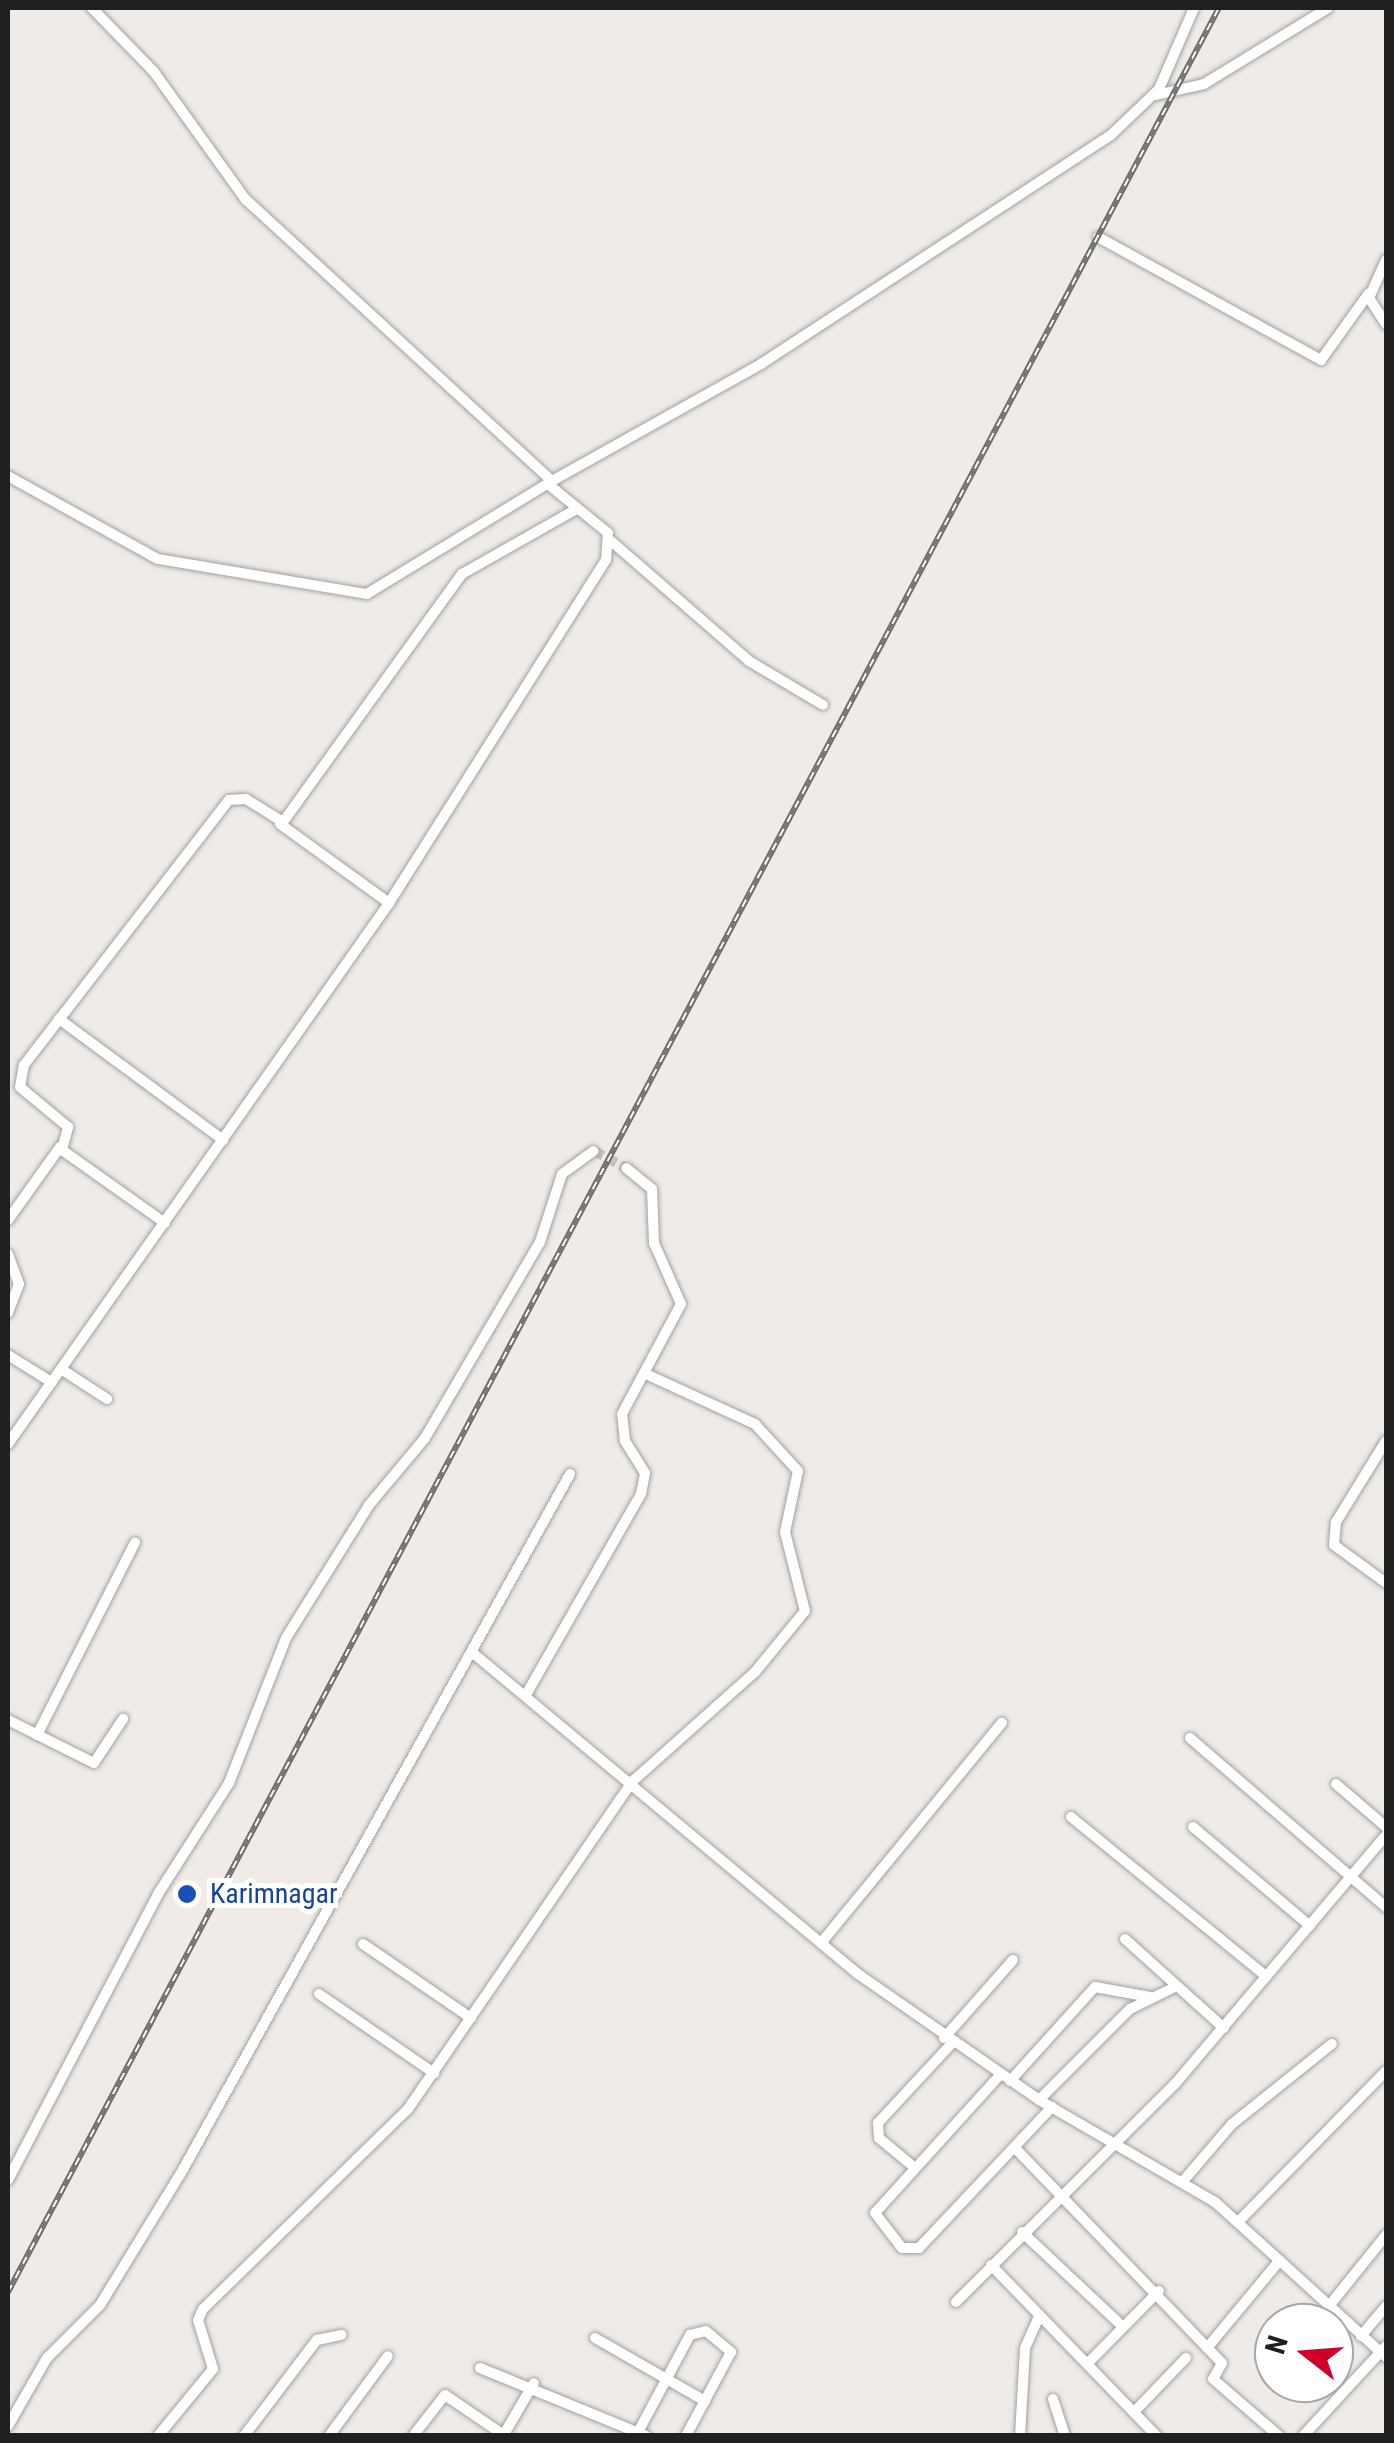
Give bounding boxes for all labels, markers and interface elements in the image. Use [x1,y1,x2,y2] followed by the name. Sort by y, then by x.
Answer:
[210,1877,337,1911] place label: Karimnagar
[174,1881,200,1907] marker: Karimnagar
[1254,2303,1354,2403] north arrow
[1258,2332,1295,2358] text: N

